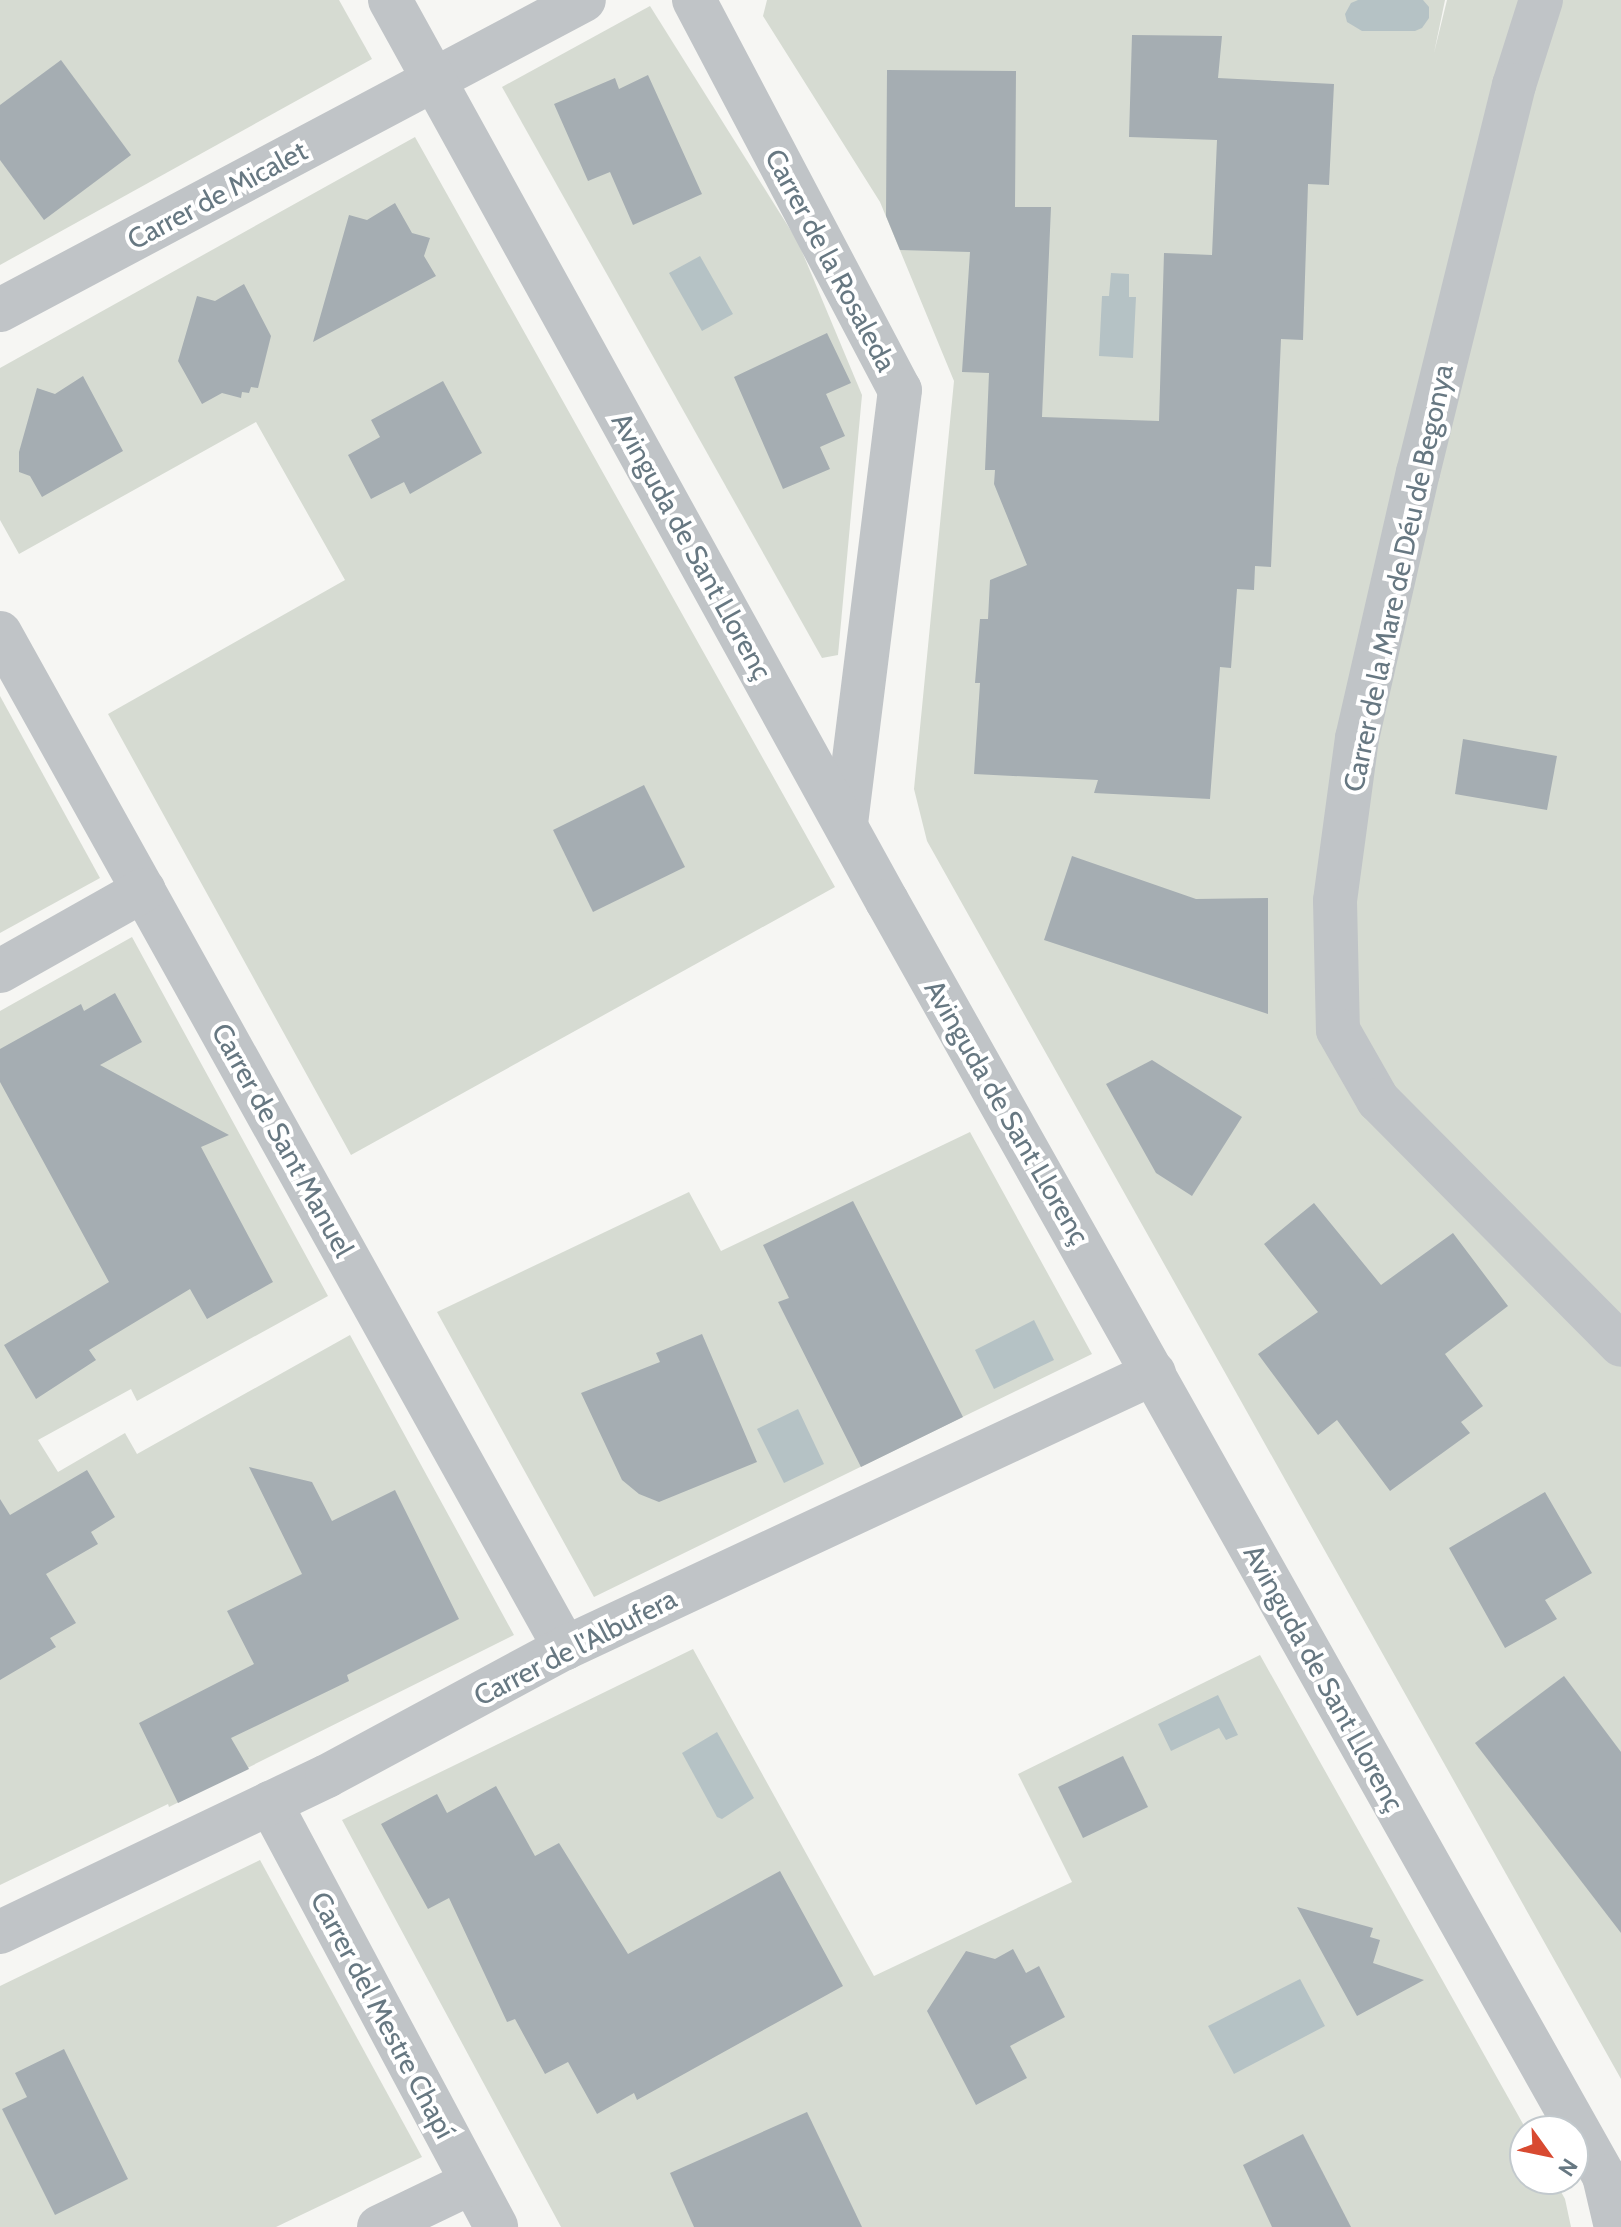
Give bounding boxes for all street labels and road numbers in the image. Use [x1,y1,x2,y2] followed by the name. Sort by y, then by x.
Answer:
[121,134,313,256] street label: Carrer de Micalet
[758,143,904,377] street label: Carrer de la Rosaleda
[1336,361,1460,795] street label: Carrer de la Mare de Déu de Begonya
[605,407,779,685] street label: Avinguda de Sant Llorenç
[918,974,1096,1250] street label: Avinguda de Sant Llorenç
[205,1017,361,1263] street label: Carrer de Sant Manuel
[1237,1539,1411,1817] street label: Avinguda de Sant Llorenç
[468,1581,682,1713] street label: Carrer de l'Albufera
[304,1886,462,2144] street label: Carrer del Mestre Chapí

